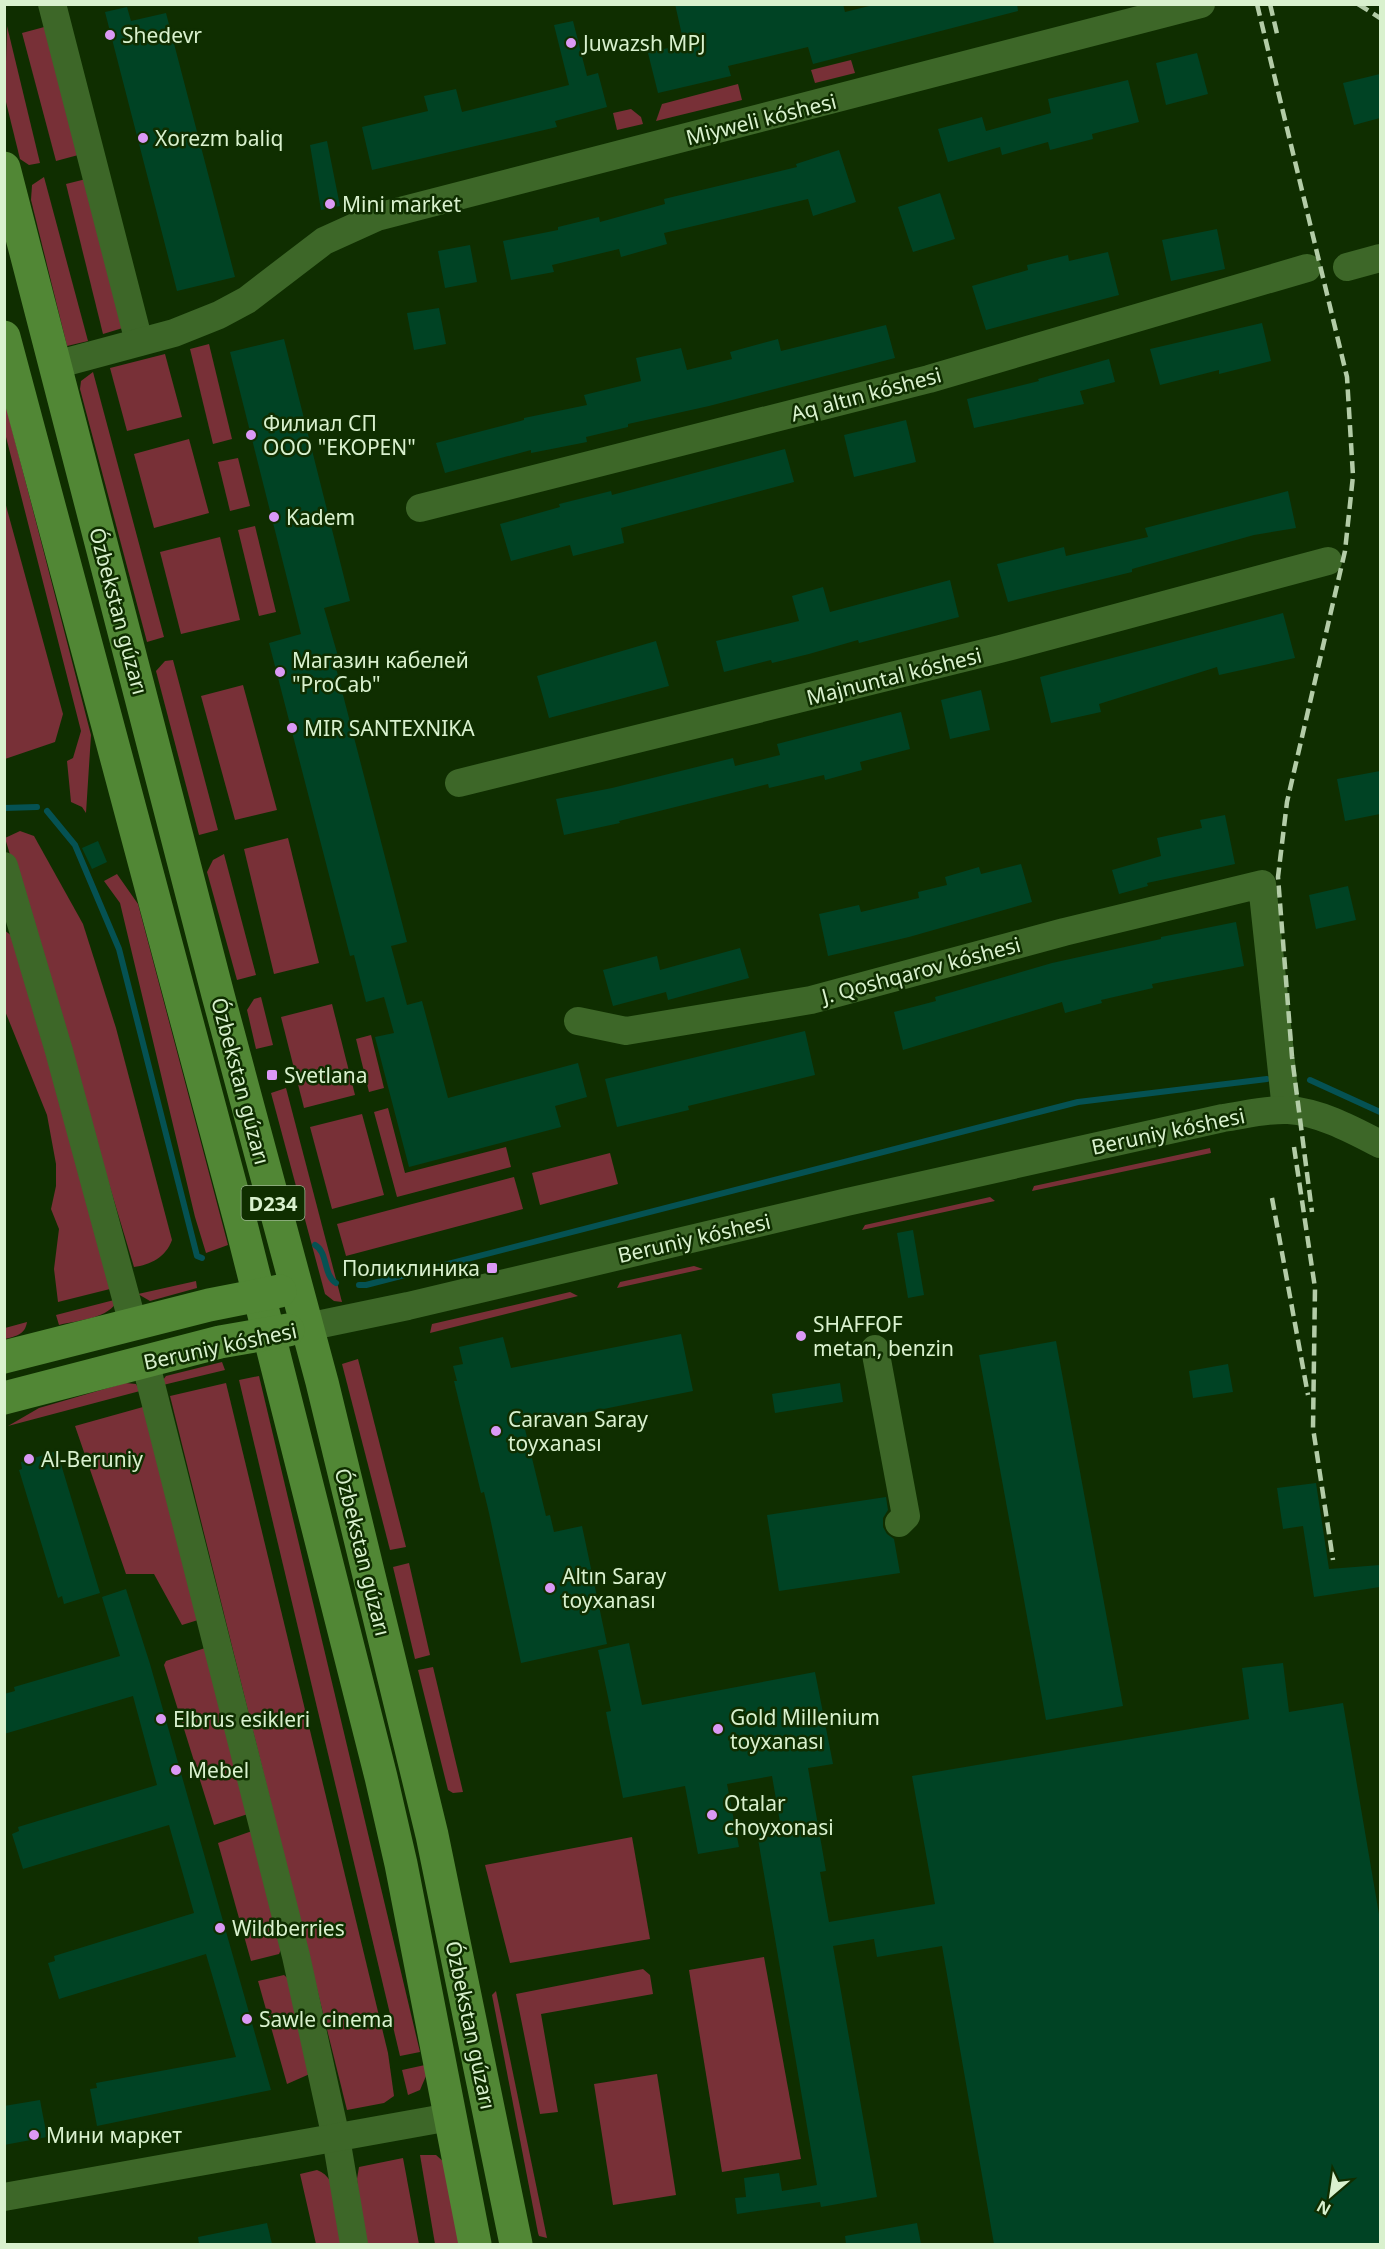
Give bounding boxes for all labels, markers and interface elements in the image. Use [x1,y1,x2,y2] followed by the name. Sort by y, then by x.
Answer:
[122,21,202,49] place label: Shedevr
[103,28,117,42] marker: Shedevr
[581,29,706,57] place label: Juwazsh MPJ
[564,36,578,50] marker: Juwazsh MPJ
[683,87,839,151] street label: Miyweli kóshesi
[155,124,283,152] place label: Xorezm baliq
[136,131,150,145] marker: Xorezm baliq
[342,190,461,218] place label: Mini market
[323,197,337,211] marker: Mini market
[788,360,944,428] street label: Aq altın kóshesi
[263,409,416,461] place label: Филиал СП OOO "EKOPEN"
[244,428,258,442] marker: Филиал СП OOO "EKOPEN"
[286,503,355,531] place label: Kadem
[267,510,281,524] marker: Kadem
[83,524,155,698] street label: Ózbekstan gúzarı
[803,641,985,711] street label: Majnuntal kóshesi
[292,646,469,698] place label: Магазин кабелей "ProCab"
[273,665,287,679] marker: Магазин кабелей "ProCab"
[304,714,475,742] place label: MIR SANTEXNIKA
[285,721,299,735] marker: MIR SANTEXNIKA
[817,930,1023,1011] street label: J. Qoshqarov kóshesi
[205,994,277,1168] street label: Ózbekstan gúzarı
[284,1061,368,1089] place label: Svetlana
[265,1068,279,1082] marker: Svetlana
[1089,1101,1247,1161] street label: Beruniy kóshesi
[242,1186,304,1220] road number: D234
[615,1207,773,1269] street label: Beruniy kóshesi
[342,1254,480,1282] place label: Поликлиника
[485,1261,499,1275] marker: Поликлиника
[813,1310,954,1362] place label: SHAFFOF metan, benzin
[141,1316,299,1376] street label: Beruniy kóshesi
[794,1329,808,1343] marker: SHAFFOF metan, benzin
[508,1405,648,1457] place label: Caravan Saray toyxanası
[489,1424,503,1438] marker: Caravan Saray toyxanası
[41,1445,143,1473] place label: Al-Beruniy
[22,1452,36,1466] marker: Al-Beruniy
[329,1465,397,1639] street label: Ózbekstan gúzarı
[562,1562,667,1614] place label: Altın Saray toyxanası
[543,1581,557,1595] marker: Altın Saray toyxanası
[730,1703,880,1755] place label: Gold Millenium toyxanası
[173,1705,310,1733] place label: Elbrus esikleri
[154,1712,168,1726] marker: Elbrus esikleri
[711,1722,725,1736] marker: Gold Millenium toyxanası
[188,1756,249,1784] place label: Mebel
[169,1763,183,1777] marker: Mebel
[724,1789,834,1841] place label: Otalar choyxonasi
[705,1808,719,1822] marker: Otalar choyxonasi
[232,1914,345,1942] place label: Wildberries
[213,1921,227,1935] marker: Wildberries
[439,1938,503,2112] street label: Ózbekstan gúzarı
[259,2005,393,2033] place label: Sawle cinema
[240,2012,254,2026] marker: Sawle cinema
[46,2121,182,2149] place label: Мини маркет
[27,2128,41,2142] marker: Мини маркет
[1301,2165,1361,2225] north arrow
[1313,2195,1335,2221] text: N

